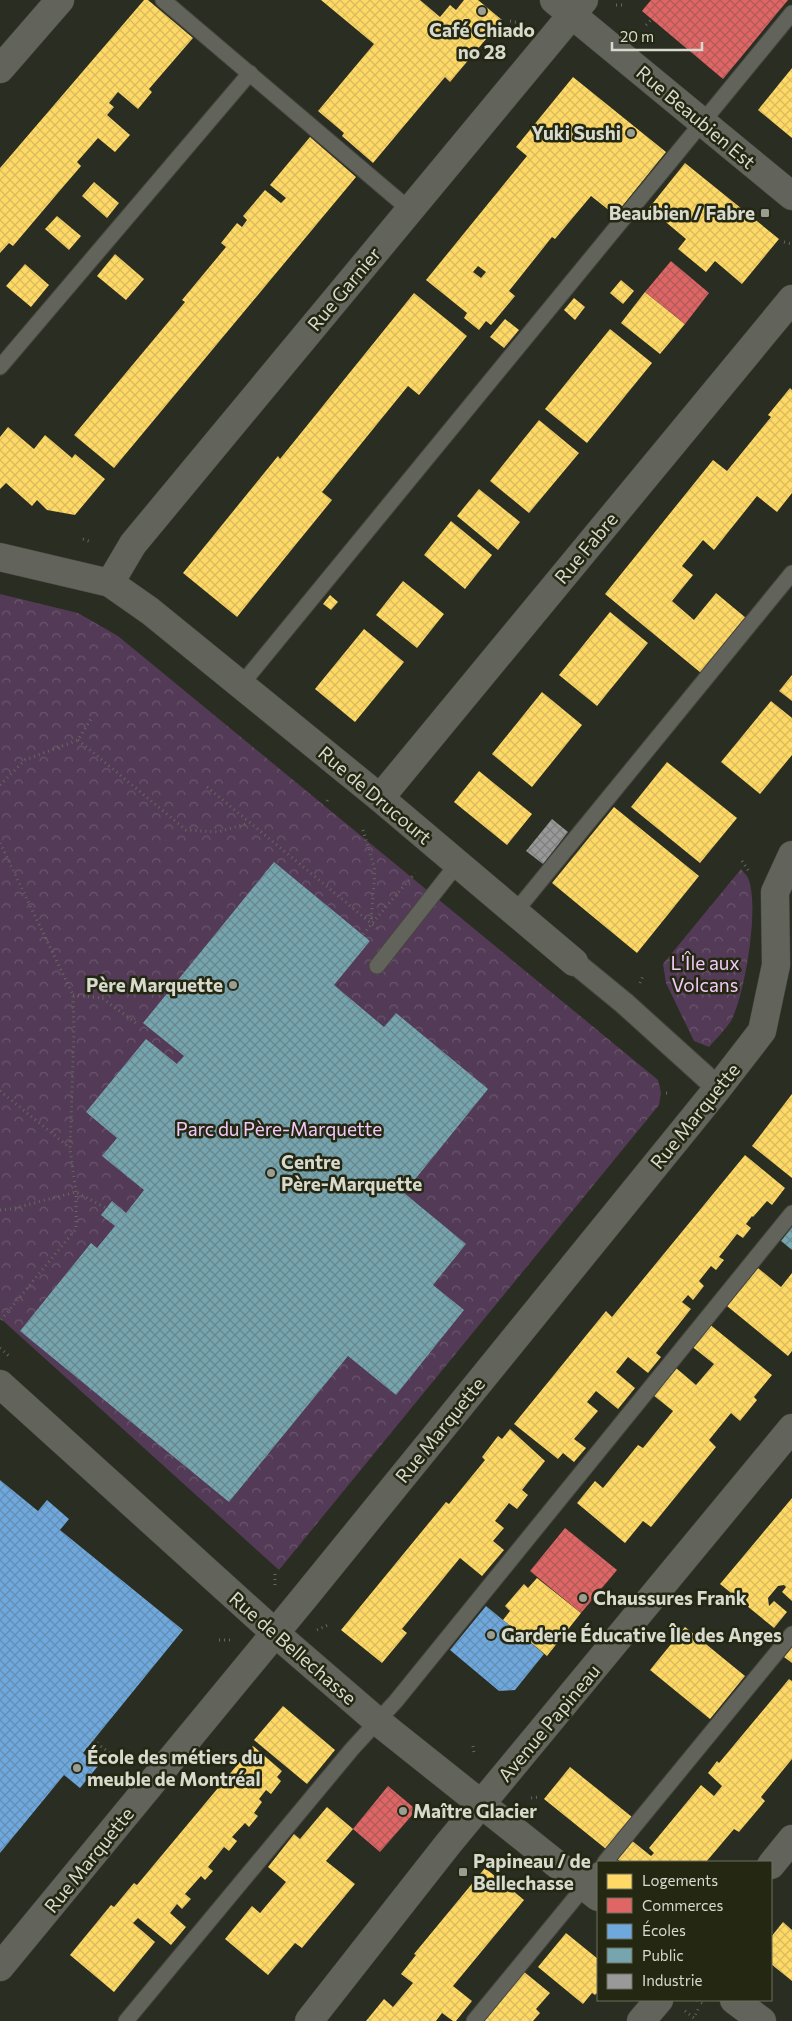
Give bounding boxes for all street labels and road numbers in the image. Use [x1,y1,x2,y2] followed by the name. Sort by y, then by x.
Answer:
[632,60,761,173] street label: Rue Beaubien Est
[302,242,385,335] street label: Rue Garnier
[549,507,622,588] street label: Rue Fabre
[314,741,437,849] street label: Rue de Drucourt
[645,1058,744,1173] street label: Rue Marquette
[390,1372,489,1487] street label: Rue Marquette
[225,1586,362,1709] street label: Rue de Bellechasse
[493,1659,604,1786] street label: Avenue Papineau
[39,1802,138,1917] street label: Rue Marquette

